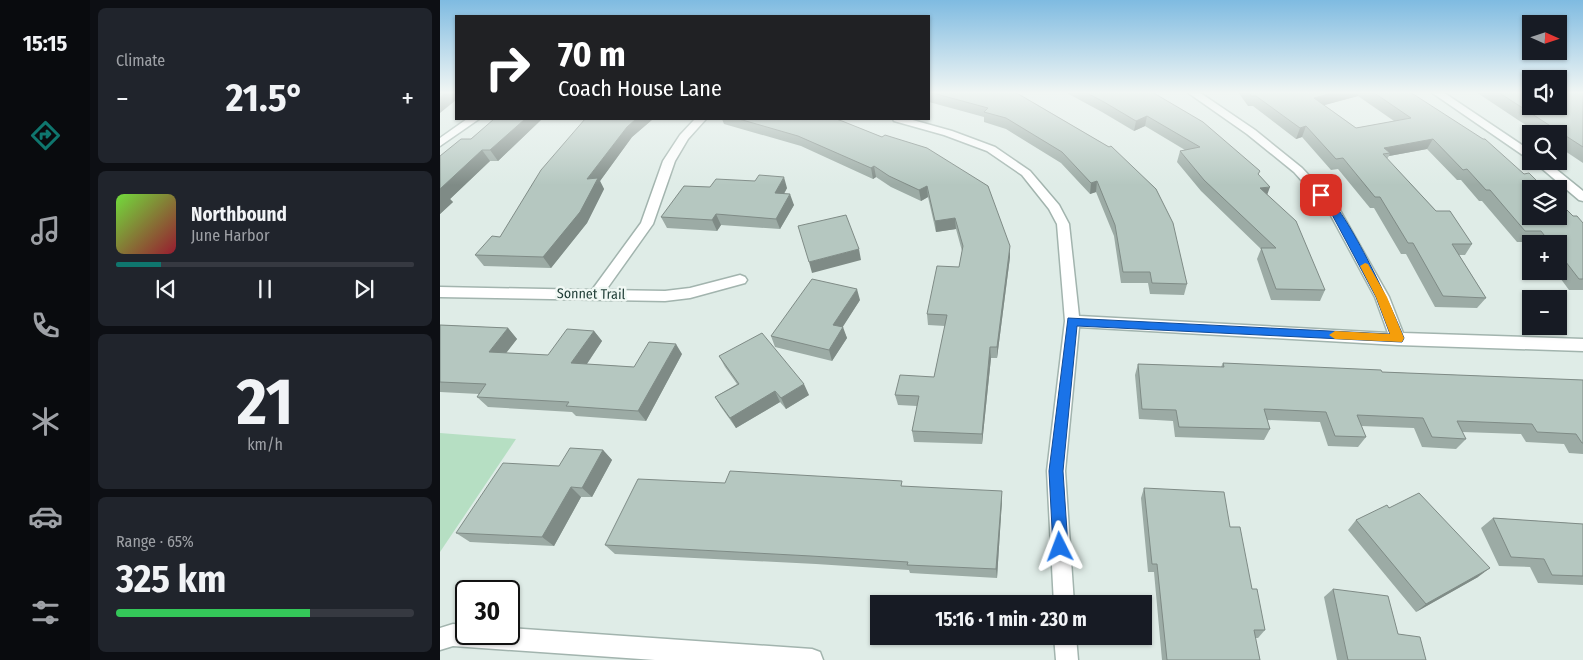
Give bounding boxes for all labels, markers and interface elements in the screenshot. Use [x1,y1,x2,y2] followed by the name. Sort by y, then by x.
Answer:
[1522,15,1568,60] north arrow
[1522,15,1567,335] map controls
[23,30,67,57] text: 15:15
[558,33,626,75] text: 70 m
[475,35,540,100] icon: right
[116,51,165,70] text: Climate
[1522,70,1567,115] button: sound
[226,75,304,121] text: 21.5°
[558,75,722,102] text: Coach House Lane
[116,82,129,115] text: −
[401,82,414,115] text: +
[28,118,63,153] icon: directions
[1522,125,1567,170] button: search
[1300,174,1342,216] pin
[1522,180,1567,225] button: layers
[1307,181,1335,209] icon: arrive
[191,203,287,226] text: Northbound
[28,213,63,248] icon: music
[191,226,269,245] text: June Harbor
[1522,235,1567,280] button: +
[152,275,180,303] icon: previous
[251,275,279,303] icon: pause
[350,275,378,303] icon: next
[557,285,626,303] street label: Sonnet Trail
[1522,290,1567,335] button: −
[28,308,63,343] icon: phone
[237,363,293,441] text: 21
[28,404,63,439] icon: climate
[247,435,283,454] text: km/h
[28,499,63,534] icon: car
[1033,520,1085,572] position arrow
[116,532,194,551] text: Range · 65%
[116,556,226,602] text: 325 km
[455,580,520,645] speed limit sign: 30
[28,595,63,630] icon: filters
[935,608,1087,631] text: 15:16 · 1 min · 230 m

